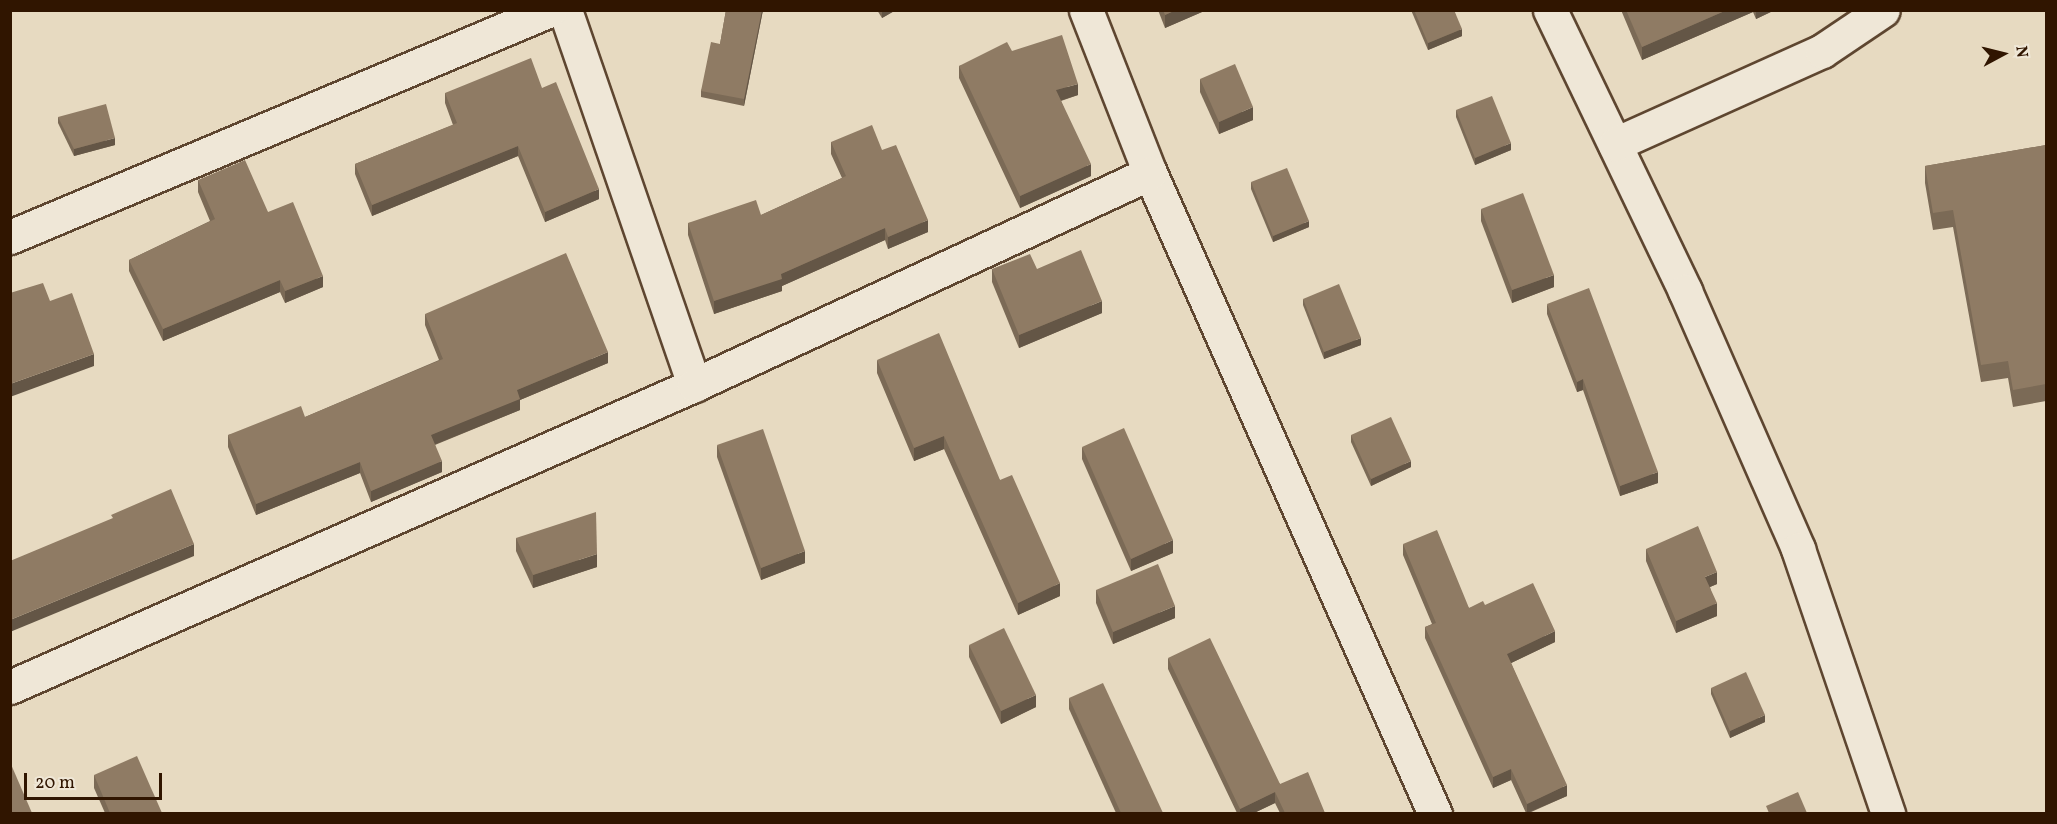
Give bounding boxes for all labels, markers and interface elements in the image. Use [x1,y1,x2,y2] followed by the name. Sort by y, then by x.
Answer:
[1973,24,2033,84] north arrow
[2009,45,2032,59] text: N
[27,761,165,799] scale bar
[35,771,75,796] text: 20 m

